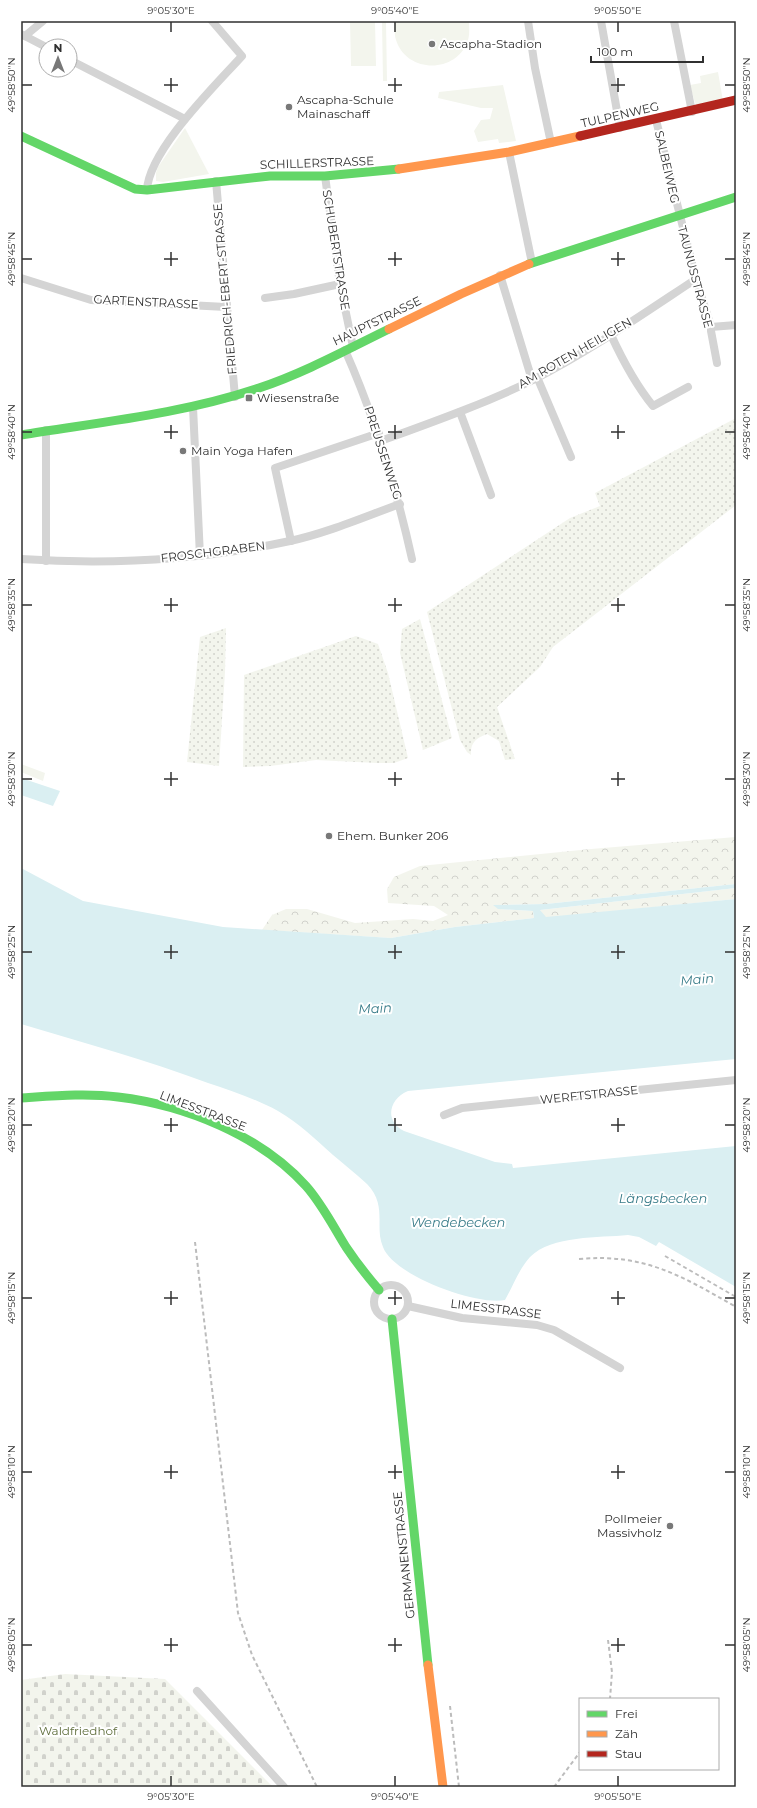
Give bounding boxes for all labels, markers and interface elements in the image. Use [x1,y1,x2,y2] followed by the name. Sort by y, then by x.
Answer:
[147,4,195,17] text: 9°05'30"E
[371,4,419,17] text: 9°05'40"E
[594,4,642,17] text: 9°05'50"E
[440,36,542,51] place label: Ascapha-Stadion
[38,38,78,78] north arrow
[591,38,703,64] scale bar
[427,39,437,49] marker: Ascapha-Stadion
[54,41,62,55] text: N
[597,44,633,59] text: 100 m
[5,57,18,113] text: 49°58'50"N
[740,57,753,113] text: 49°58'50"N
[297,92,394,121] place label: Ascapha-Schule Mainaschaff
[579,98,660,131] street label: TULPENWEG
[284,102,294,112] marker: Ascapha-Schule Mainaschaff
[652,129,683,205] street label: SALBEIWEG
[260,153,374,172] street label: SCHILLERSTRASSE
[320,189,353,311] street label: SCHUBERTSTRASSE
[210,203,239,375] street label: FRIEDRICH-EBERT-STRASSE
[675,224,716,330] street label: TAUNUSSTRASSE
[5,232,18,286] text: 49°58'45"N
[740,232,753,286] text: 49°58'45"N
[93,291,199,312] street label: GARTENSTRASSE
[330,293,424,349] street label: HAUPTSTRASSE
[515,314,634,391] street label: AM ROTEN HEILIGEN
[257,390,339,405] place label: Wiesenstraße
[244,393,254,403] marker: Wiesenstraße
[5,404,18,460] text: 49°58'40"N
[361,404,406,502] street label: PREUSSENWEG
[740,404,753,460] text: 49°58'40"N
[191,443,293,458] place label: Main Yoga Hafen
[178,446,188,456] marker: Main Yoga Hafen
[160,538,266,565] street label: FROSCHGRABEN
[5,578,18,632] text: 49°58'35"N
[740,578,753,632] text: 49°58'35"N
[5,751,18,807] text: 49°58'30"N
[740,751,753,807] text: 49°58'30"N
[337,828,448,843] place label: Ehem. Bunker 206
[324,831,334,841] marker: Ehem. Bunker 206
[5,925,18,979] text: 49°58'25"N
[740,925,753,979] text: 49°58'25"N
[680,970,714,988] water label: Main
[358,999,392,1017] water label: Main
[539,1082,639,1107] street label: WERFTSTRASSE
[158,1087,249,1134] street label: LIMESSTRASSE
[5,1097,18,1153] text: 49°58'20"N
[740,1097,753,1153] text: 49°58'20"N
[619,1190,707,1206] water label: Längsbecken
[411,1214,505,1230] water label: Wendebecken
[5,1272,18,1324] text: 49°58'15"N
[740,1272,753,1324] text: 49°58'15"N
[450,1295,543,1322] street label: LIMESSTRASSE
[5,1445,18,1499] text: 49°58'10"N
[740,1445,753,1499] text: 49°58'10"N
[389,1491,418,1619] street label: GERMANENSTRASSE
[597,1511,662,1540] place label: Pollmeier Massivholz
[665,1521,675,1531] marker: Pollmeier Massivholz
[5,1617,18,1673] text: 49°58'05"N
[740,1617,753,1673] text: 49°58'05"N
[579,1698,719,1770] legend
[615,1706,638,1721] text: Frei
[39,1723,118,1738] park label: Waldfriedhof
[615,1726,638,1741] text: Zäh
[615,1746,642,1761] text: Stau
[147,1790,195,1803] text: 9°05'30"E
[371,1790,419,1803] text: 9°05'40"E
[594,1790,642,1803] text: 9°05'50"E

